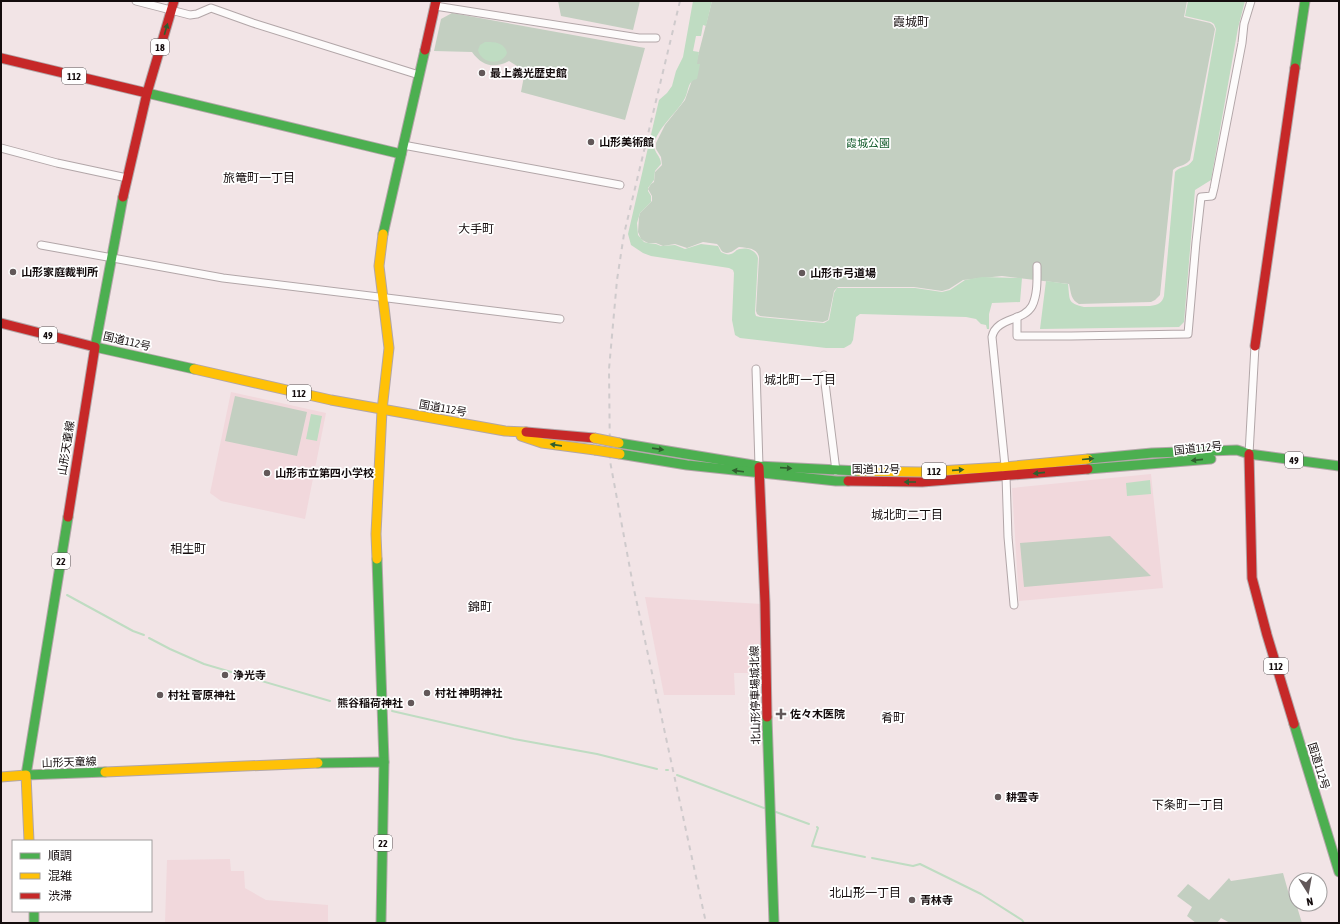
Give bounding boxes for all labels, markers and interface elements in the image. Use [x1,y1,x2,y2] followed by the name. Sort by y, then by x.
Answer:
[893,15,929,29] district label: 霞城町
[163,23,169,35] one-way arrow
[151,39,169,55] road number: 18
[490,67,567,79] place label: 最上義光歴史館
[62,68,86,84] road number: 112
[477,68,487,78] marker: 最上義光歴史館
[599,136,654,148] place label: 山形美術館
[586,137,596,147] marker: 山形美術館
[846,137,890,149] park label: 霞城公園
[223,171,295,185] district label: 旅篭町一丁目
[458,222,494,236] district label: 大手町
[21,266,98,278] place label: 山形家庭裁判所
[8,267,18,277] marker: 山形家庭裁判所
[810,267,876,279] place label: 山形市弓道場
[797,268,807,278] marker: 山形市弓道場
[39,327,57,343] road number: 49
[102,330,152,352] street label: 国道112号
[764,373,836,387] district label: 城北町一丁目
[287,385,311,401] road number: 112
[418,398,468,418] street label: 国道112号
[56,420,76,476] street label: 山形天童線
[1173,439,1223,457] street label: 国道112号
[550,441,562,448] one-way arrow
[652,446,664,452] one-way arrow
[1285,452,1303,468] road number: 49
[1082,455,1094,462] one-way arrow
[1191,457,1203,463] one-way arrow
[852,463,900,475] street label: 国道112号
[922,463,946,479] road number: 112
[780,464,792,471] one-way arrow
[952,466,964,473] one-way arrow
[275,467,374,479] place label: 山形市立第四小学校
[262,468,272,478] marker: 山形市立第四小学校
[732,468,744,474] one-way arrow
[1033,469,1045,476] one-way arrow
[903,479,916,485] one-way arrow
[871,508,943,522] district label: 城北町二丁目
[170,542,206,556] district label: 相生町
[52,553,70,569] road number: 22
[468,600,492,614] district label: 錦町
[748,645,762,745] street label: 北山形停車場城北線
[1264,658,1288,674] road number: 112
[233,669,266,681] place label: 浄光寺
[220,670,230,680] marker: 浄光寺
[435,687,503,699] place label: 村社 神明神社
[422,688,432,698] marker: 村社 神明神社
[168,689,236,701] place label: 村社 菅原神社
[155,690,165,700] marker: 村社 菅原神社
[337,697,403,709] place label: 熊谷稲荷神社
[406,698,416,708] marker: 熊谷稲荷神社
[775,708,787,720] marker: 佐々木医院
[790,708,845,720] place label: 佐々木医院
[881,711,905,725] district label: 肴町
[1306,741,1332,791] street label: 国道112号
[41,755,97,769] street label: 山形天童線
[1006,791,1039,803] place label: 耕雲寺
[993,792,1003,802] marker: 耕雲寺
[1152,798,1224,812] district label: 下条町一丁目
[374,835,392,851] road number: 22
[12,840,152,912] legend
[48,849,72,863] text: 順調
[48,869,72,883] text: 混雑
[1288,872,1328,912] north arrow
[829,886,901,900] district label: 北山形一丁目
[48,889,72,903] text: 渋滞
[920,894,953,906] place label: 青林寺
[907,895,917,905] marker: 青林寺
[1306,895,1314,908] text: N

